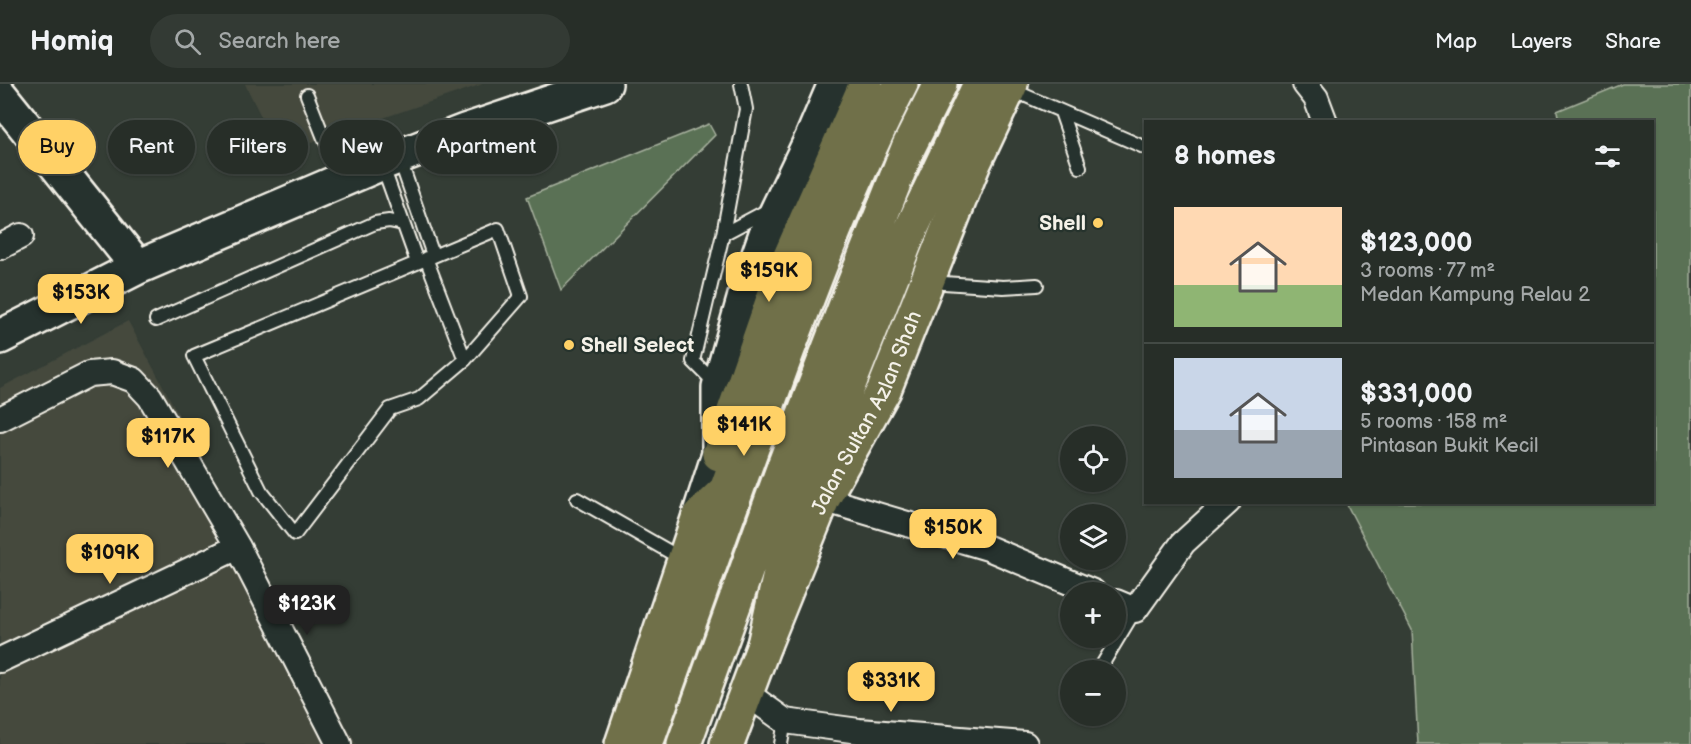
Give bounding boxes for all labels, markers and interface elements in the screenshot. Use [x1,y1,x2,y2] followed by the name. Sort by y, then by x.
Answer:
[150,14,570,68] search box
[30,25,114,58] text: Homiq
[171,25,204,58] icon: search
[219,28,340,55] text: Search here
[1435,29,1477,54] text: Map
[1510,29,1572,54] text: Layers
[1605,29,1661,54] text: Share
[18,120,96,174] chip: Buy
[108,120,195,174] chip: Rent
[207,120,308,174] chip: Filters
[320,120,404,174] chip: New
[416,120,557,174] chip: Apartment
[1591,140,1624,173] icon: filters
[1174,141,1276,172] text: 8 homes
[1039,211,1086,236] place label: Shell
[1091,216,1105,230] marker: Shell
[1360,228,1473,259] text: $123,000
[1222,231,1294,303] icon: home
[727,252,811,303] pin: $159K
[740,259,798,283] text: $159K
[1360,259,1495,283] text: 3 rooms · 77 m²
[39,274,123,325] pin: $153K
[52,281,110,305] text: $153K
[1360,283,1590,307] text: Medan Kampung Relau 2
[806,307,927,518] street label: Jalan Sultan Azlan Shah
[581,333,694,358] place label: Shell Select
[562,338,576,352] marker: Shell Select
[1360,379,1473,410] text: $331,000
[1222,382,1294,454] icon: home
[702,406,786,457] pin: $141K
[1360,410,1507,434] text: 5 rooms · 158 m²
[717,413,772,437] text: $141K
[126,418,210,469] pin: $117K
[141,425,195,449] text: $117K
[1060,426,1126,726] map controls
[1060,426,1126,492] button: locate
[1360,434,1538,458] text: Pintasan Bukit Kecil
[1060,504,1126,570] button: layers
[911,509,995,560] pin: $150K
[923,516,983,540] text: $150K
[68,534,152,585] pin: $109K
[80,541,140,565] text: $109K
[1060,582,1126,648] button: +
[265,585,349,636] pin: $123K
[278,592,336,616] text: $123K
[1060,660,1126,726] button: −
[849,662,933,713] pin: $331K
[862,669,920,693] text: $331K

